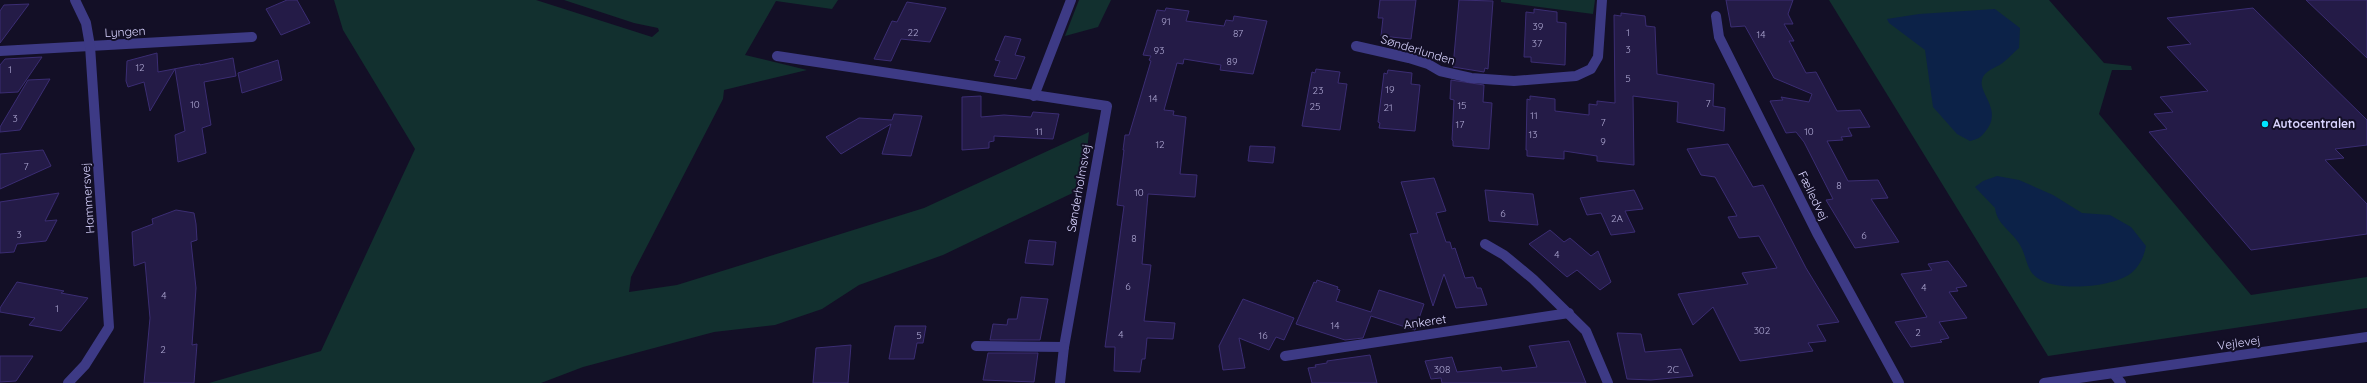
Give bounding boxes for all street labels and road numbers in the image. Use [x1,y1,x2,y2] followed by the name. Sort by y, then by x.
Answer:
[104,23,146,40] street label: Lyngen
[1379,31,1457,68] street label: Sønderlunden
[1063,143,1094,233] street label: Sønderholmsvej
[78,162,97,234] street label: Hammersvej
[1795,168,1832,223] street label: Fælledvej
[1403,311,1447,332] street label: Ankeret
[2216,332,2261,353] street label: Vejlevej

